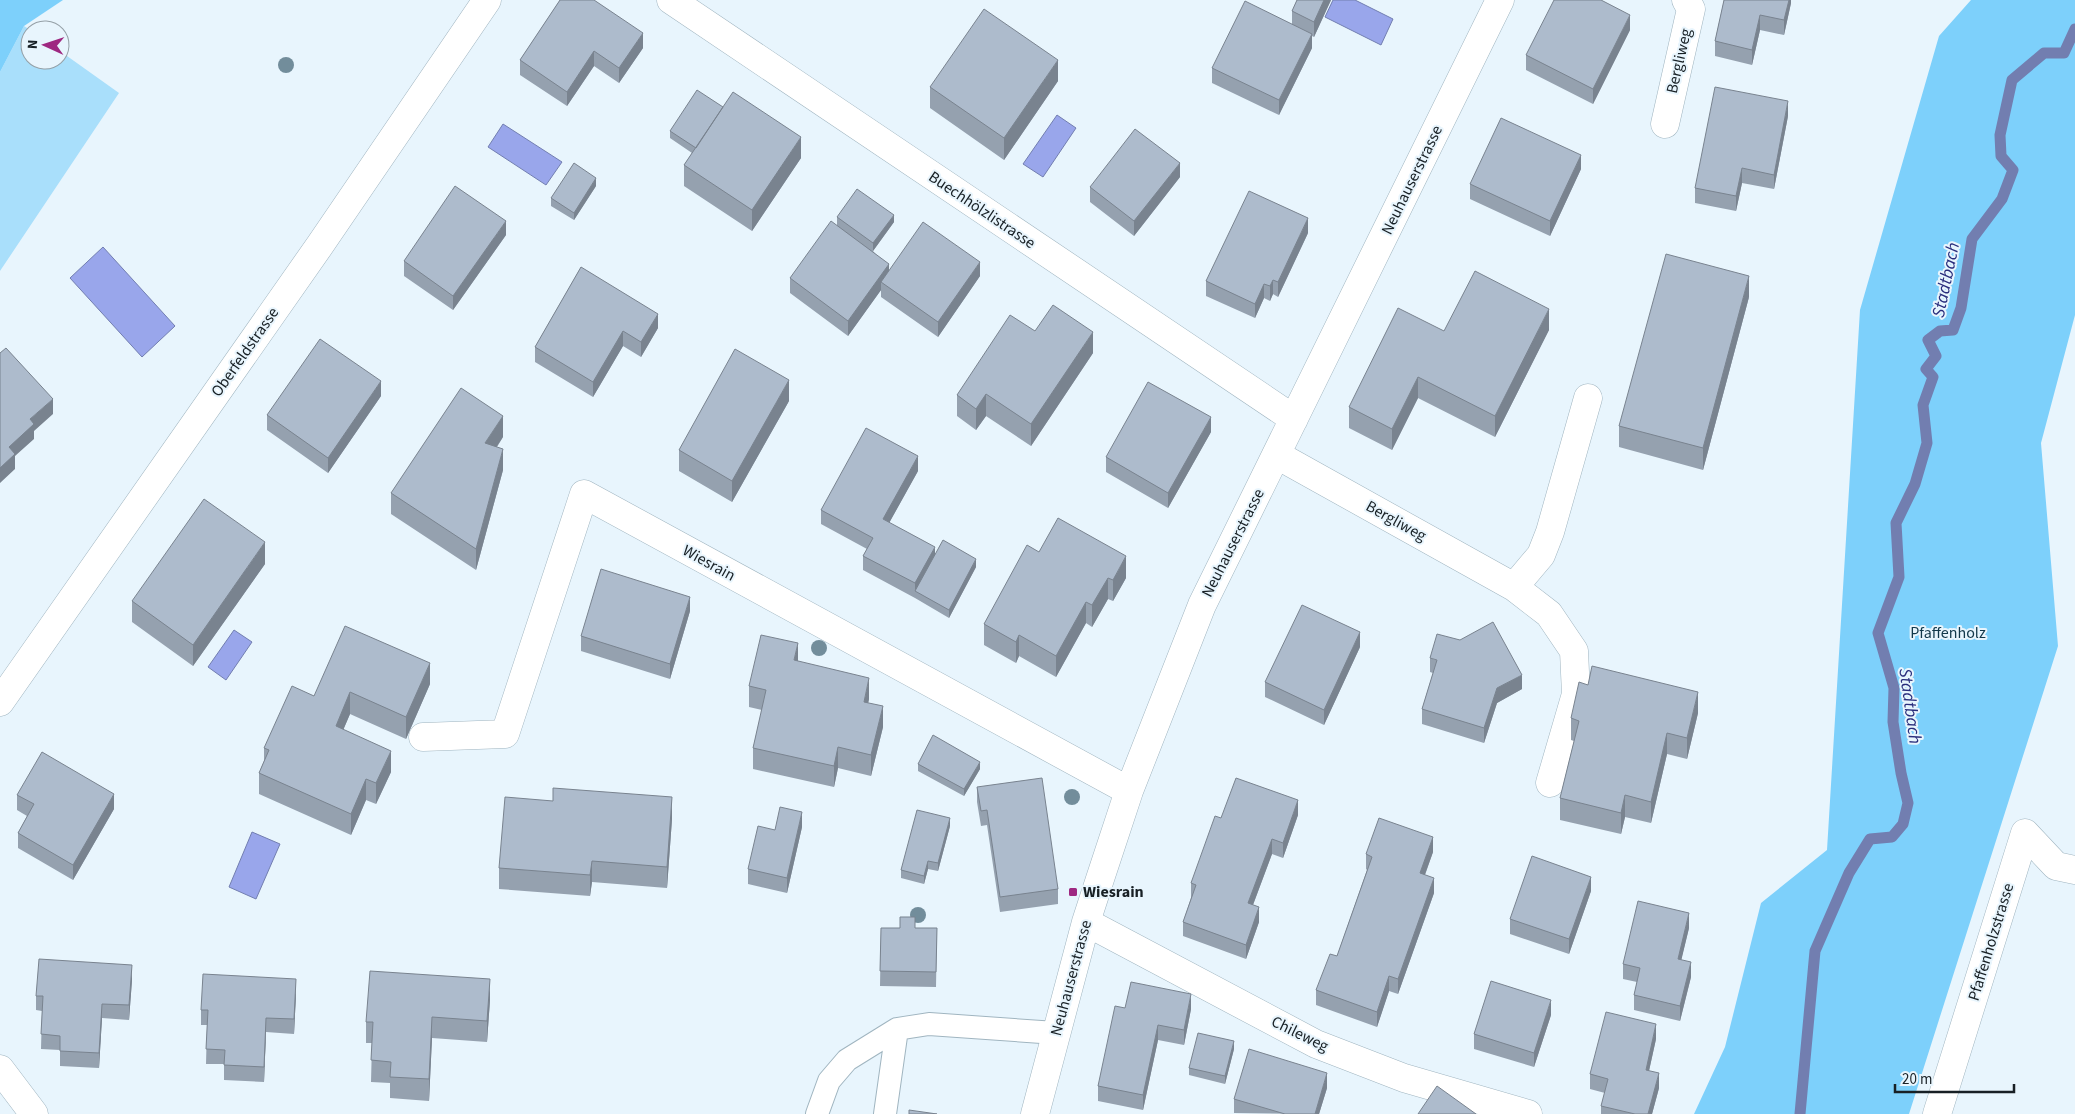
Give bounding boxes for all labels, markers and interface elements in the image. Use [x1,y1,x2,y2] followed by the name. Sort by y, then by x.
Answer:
[20,20,70,70] north arrow
[1661,26,1697,96] street label: Bergliweg
[23,39,43,50] text: N
[1376,122,1448,238] street label: Neuhauserstrasse
[924,166,1040,254] street label: Buechhölzlistrasse
[1926,240,1966,320] water label: Stadtbach
[206,303,284,401] street label: Oberfeldstrasse
[1196,485,1270,601] street label: Neuhauserstrasse
[1362,495,1430,547] street label: Bergliweg
[679,540,739,586] street label: Wiesrain
[1910,622,1986,644] park label: Pfaffenholz
[1892,666,1928,746] water label: Stadtbach
[1963,880,2019,1003] street label: Pfaffenholzstrasse
[1083,881,1144,903] place label: Wiesrain
[1067,886,1079,898] marker: Wiesrain
[1045,918,1097,1038] street label: Neuhauserstrasse
[1268,1011,1332,1057] street label: Chileweg
[1895,1062,2014,1094] scale bar
[1902,1069,1932,1090] text: 20 m

